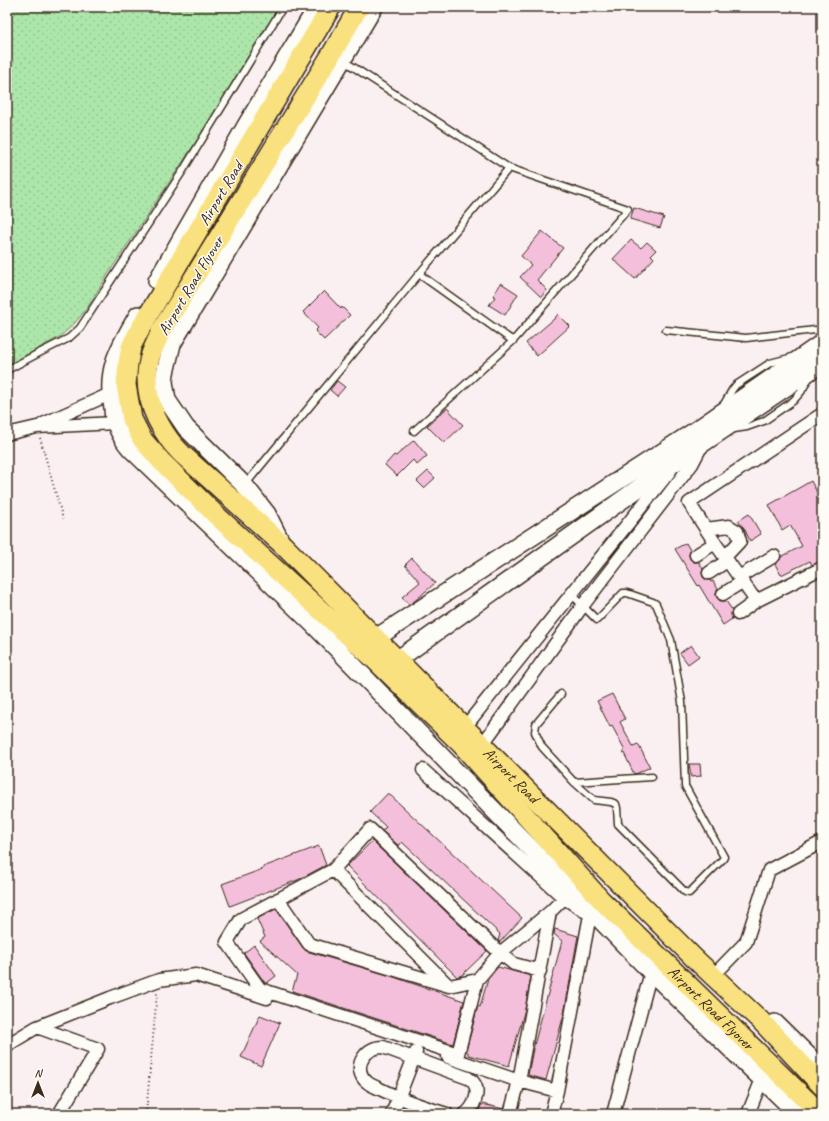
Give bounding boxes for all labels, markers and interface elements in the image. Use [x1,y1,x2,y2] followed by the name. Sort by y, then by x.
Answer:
[194,156,249,229] street label: Airport Road
[153,231,229,339] street label: Airport Road Flyover
[479,743,545,810] street label: Airport Road
[664,962,759,1055] street label: Airport Road Flyover
[18,1063,58,1103] north arrow
[35,1066,44,1080] text: N

